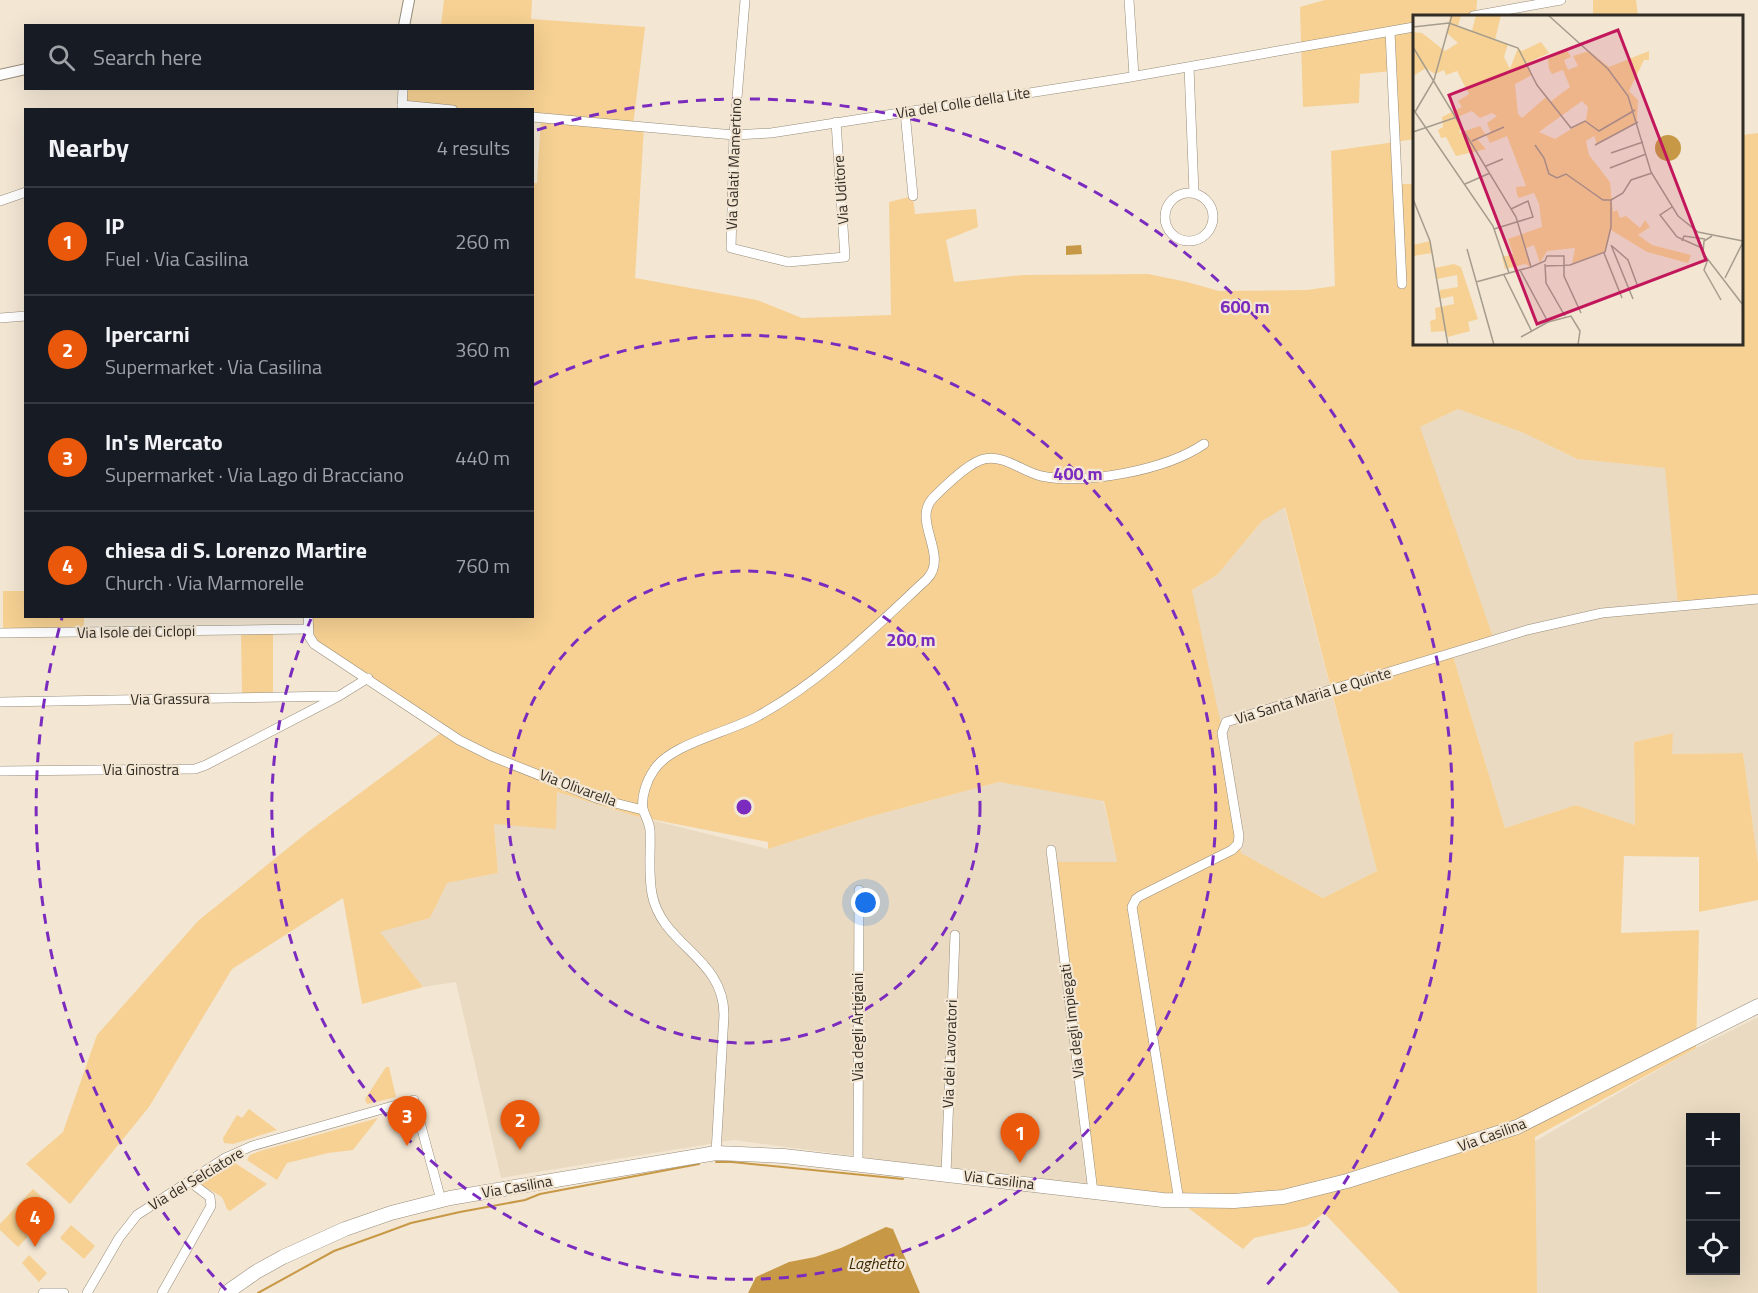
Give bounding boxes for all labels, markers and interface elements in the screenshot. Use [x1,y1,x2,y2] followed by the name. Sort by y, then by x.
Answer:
[1413,15,1743,345] inset map
[24,24,534,90] search box
[93,40,202,74] text: Search here
[45,41,78,74] icon: search
[894,81,1032,124] street label: Via del Colle della Lite
[720,97,747,231] street label: Via Galati Mamertino
[48,128,129,167] text: Nearby
[437,132,510,163] text: 4 results
[827,155,854,225] street label: Via Uditore
[105,209,124,243] text: IP
[62,226,73,257] text: 1
[455,226,510,257] text: 260 m
[105,243,248,274] text: Fuel · Via Casilina
[1220,293,1270,320] text: 600 m
[105,317,190,351] text: Ipercarni
[62,334,73,365] text: 2
[455,334,510,365] text: 360 m
[105,351,322,382] text: Supermarket · Via Casilina
[105,425,223,459] text: In's Mercato
[62,442,73,473] text: 3
[455,442,510,473] text: 440 m
[105,459,404,490] text: Supermarket · Via Lago di Bracciano
[1053,460,1103,487] text: 400 m
[105,533,367,567] text: chiesa di S. Lorenzo Martire
[62,550,73,581] text: 4
[455,550,510,581] text: 760 m
[105,567,304,598] text: Church · Via Marmorelle
[77,619,195,644] street label: Via Isole dei Ciclopi
[886,626,936,653] text: 200 m
[1232,661,1394,730] street label: Via Santa Maria Le Quinte
[130,686,210,711] street label: Via Grassura
[103,758,180,781] street label: Via Ginostra
[536,763,621,812] street label: Via Olivarella
[734,797,754,817] centre of rings
[851,888,880,917] your location
[1053,963,1090,1079] street label: Via degli Impiegati
[846,973,869,1081] street label: Via degli Artigiani
[936,999,963,1109] street label: Via dei Lavoratori
[388,1096,426,1146] pin: 3
[500,1100,540,1150] pin: 2
[1454,1111,1530,1157] street label: Via Casilina
[1686,1113,1740,1275] map controls
[1686,1113,1740,1167] button: +
[1000,1114,1040,1163] pin: 1
[144,1141,248,1216] street label: Via del Selciatore
[962,1164,1036,1195] street label: Via Casilina
[1686,1167,1740,1221] button: −
[480,1169,554,1204] street label: Via Casilina
[15,1198,54,1247] pin: 4
[1686,1221,1740,1275] button: locate
[848,1251,905,1275] water label: Laghetto

